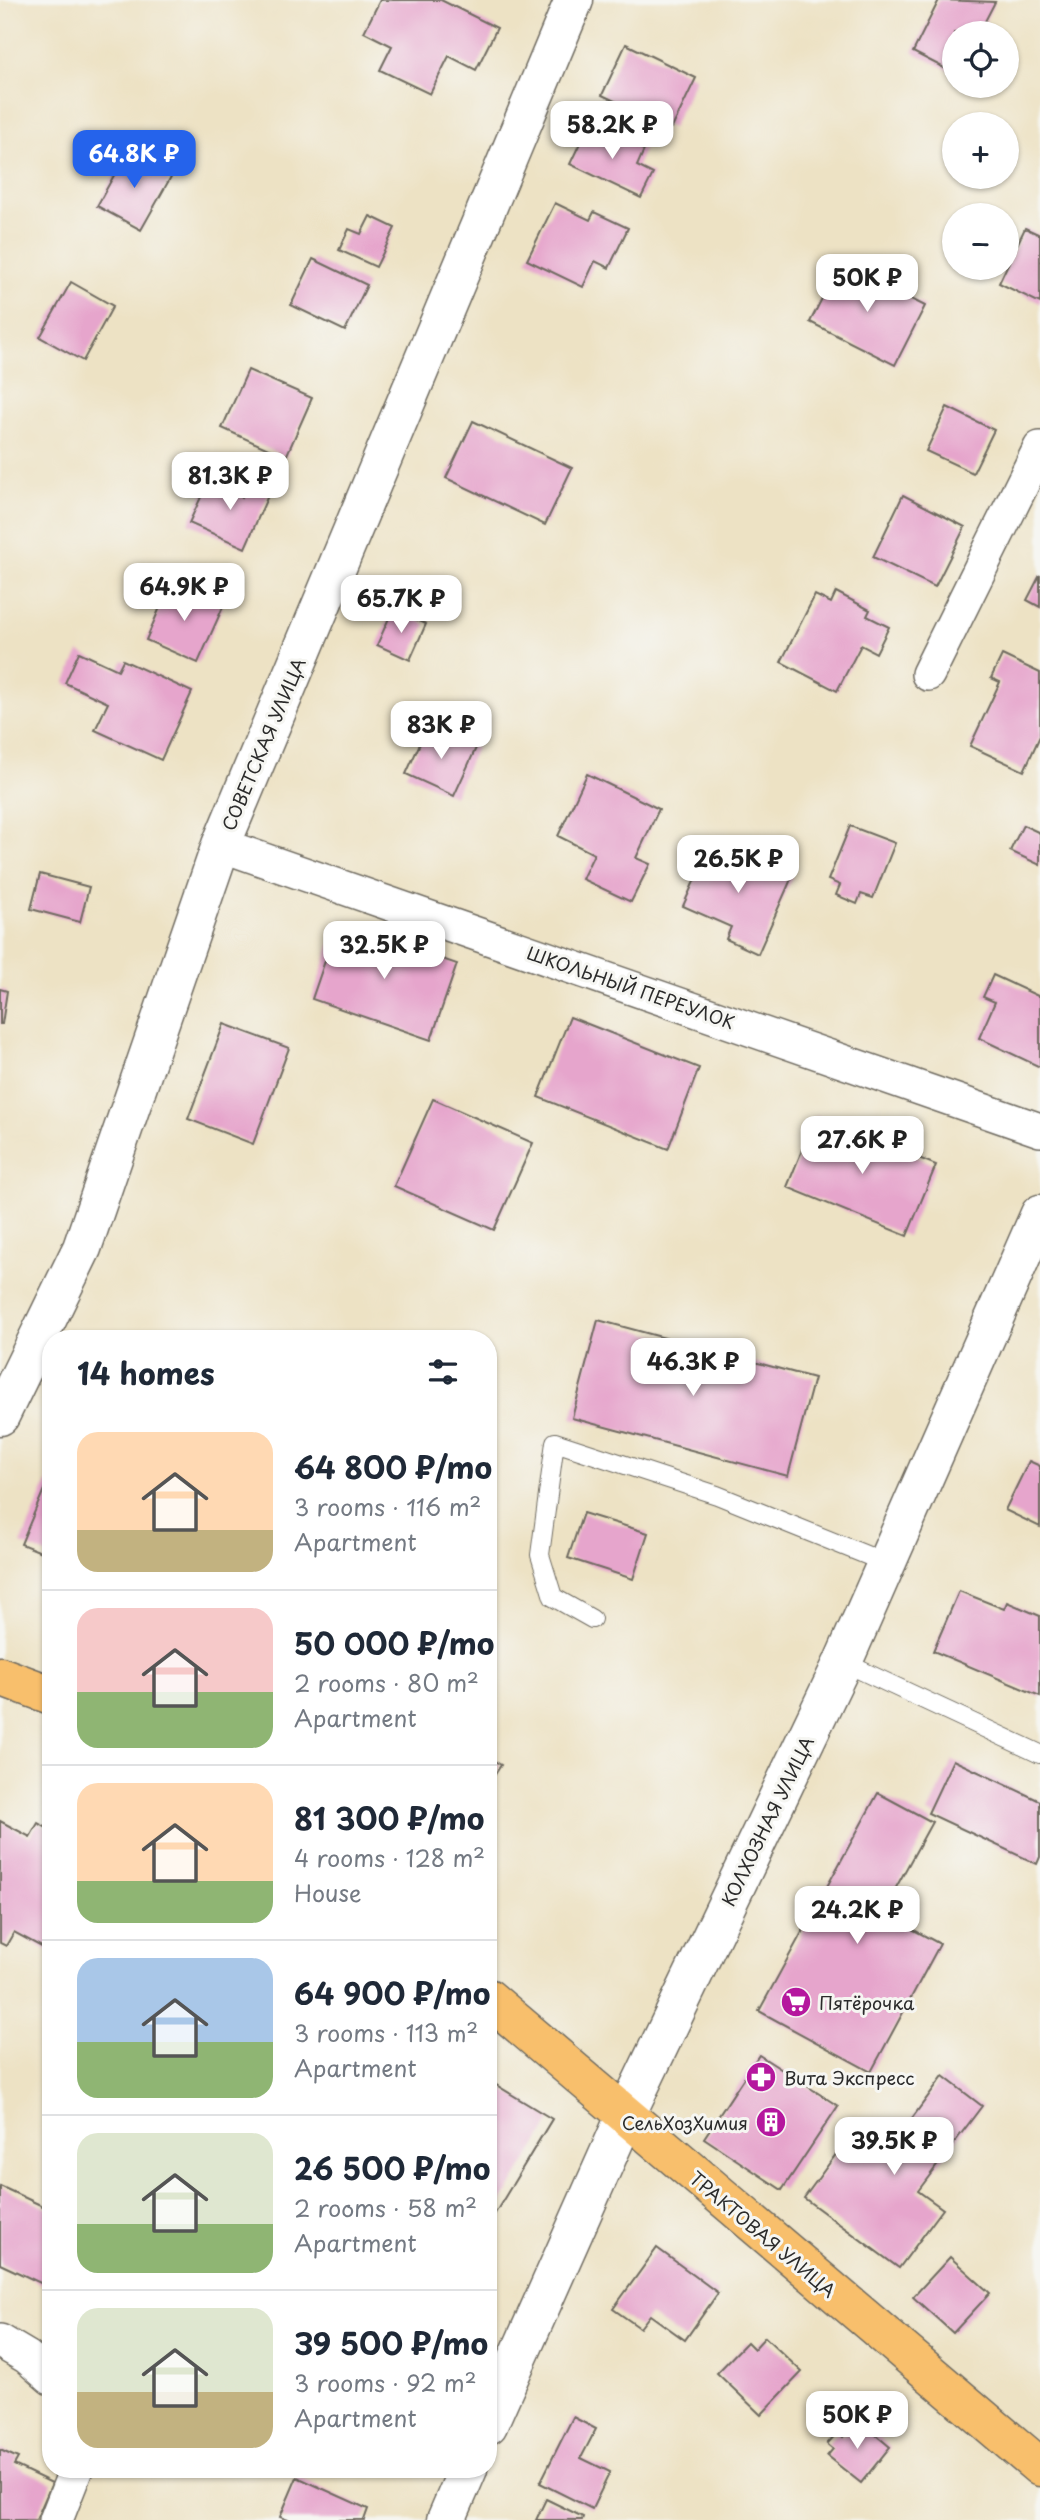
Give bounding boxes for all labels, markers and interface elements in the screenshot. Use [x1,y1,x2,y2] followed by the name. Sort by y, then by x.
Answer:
[942,21,1019,280] map controls
[942,21,1019,98] button: locate
[547,102,677,161] pin: 58.2K ₽
[566,106,658,141] text: 58.2K ₽
[942,112,1019,189] button: +
[69,130,199,190] pin: 64.8K ₽
[89,135,179,170] text: 64.8K ₽
[942,203,1019,280] button: −
[818,254,916,314] pin: 50K ₽
[832,259,902,294] text: 50K ₽
[165,452,295,512] pin: 81.3K ₽
[188,457,272,492] text: 81.3K ₽
[119,564,249,623] pin: 64.9K ₽
[140,568,228,603] text: 64.9K ₽
[336,576,466,635] pin: 65.7K ₽
[357,580,445,615] text: 65.7K ₽
[214,653,312,835] street label: СОВЕТСКАЯ УЛИЦА
[392,702,490,761] pin: 83K ₽
[407,706,475,741] text: 83K ₽
[673,836,803,895] pin: 26.5K ₽
[693,840,783,875] text: 26.5K ₽
[319,922,449,981] pin: 32.5K ₽
[339,926,429,961] text: 32.5K ₽
[524,939,738,1035] street label: ШКОЛЬНЫЙ ПЕРЕУЛОК
[797,1116,927,1176] pin: 27.6K ₽
[817,1121,907,1156] text: 27.6K ₽
[628,1338,758,1398] pin: 46.3K ₽
[647,1343,739,1378] text: 46.3K ₽
[77,1350,215,1395] text: 14 homes
[424,1353,462,1391] icon: filters
[294,1444,492,1489] text: 64 800 ₽/mo
[133,1460,217,1544] icon: home
[294,1489,481,1524] text: 3 rooms · 116 m²
[294,1524,417,1559] text: Apartment
[294,1620,494,1665] text: 50 000 ₽/mo
[133,1636,217,1720] icon: home
[294,1665,479,1700] text: 2 rooms · 80 m²
[294,1700,417,1735] text: Apartment
[714,1731,820,1911] street label: КОЛХОЗНАЯ УЛИЦА
[294,1795,484,1840] text: 81 300 ₽/mo
[133,1811,217,1895] icon: home
[294,1840,485,1875] text: 4 rooms · 128 m²
[294,1875,361,1910] text: House
[792,1886,922,1946] pin: 24.2K ₽
[811,1891,903,1926] text: 24.2K ₽
[294,1970,490,2015] text: 64 900 ₽/mo
[779,1985,813,2019] supermarket icon: Пятёрочка
[133,1986,217,2070] icon: home
[819,1989,915,2016] place label: Пятёрочка
[294,2015,478,2050] text: 3 rooms · 113 m²
[294,2050,417,2085] text: Apartment
[744,2060,778,2094] pharmacy icon: Вита Экспресс
[784,2064,915,2091] place label: Вита Экспресс
[754,2105,788,2139] building icon: СельХозХимия
[622,2109,748,2136] place label: СельХозХимия
[829,2118,959,2177] pin: 39.5K ₽
[851,2122,937,2157] text: 39.5K ₽
[294,2145,490,2190] text: 26 500 ₽/mo
[133,2161,217,2245] icon: home
[684,2164,842,2304] street label: ТРАКТОВАЯ УЛИЦА
[294,2190,477,2225] text: 2 rooms · 58 m²
[294,2225,417,2260] text: Apartment
[294,2320,488,2365] text: 39 500 ₽/mo
[133,2336,217,2420] icon: home
[294,2365,477,2400] text: 3 rooms · 92 m²
[808,2392,906,2451] pin: 50K ₽
[822,2396,892,2431] text: 50K ₽
[294,2400,417,2435] text: Apartment

